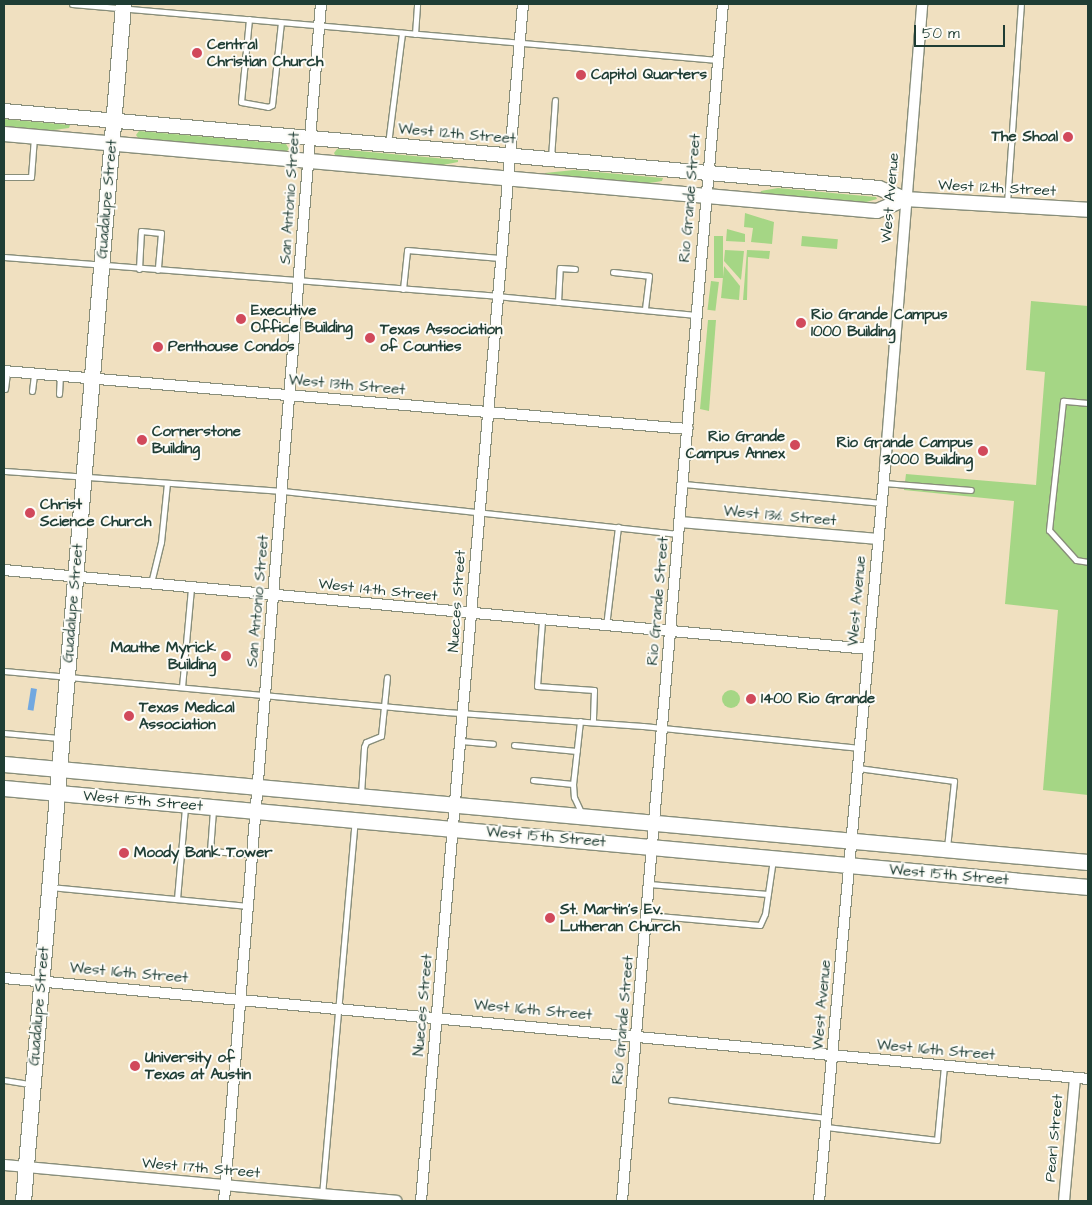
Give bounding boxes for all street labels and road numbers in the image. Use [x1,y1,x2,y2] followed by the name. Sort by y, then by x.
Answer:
[397,120,517,148] street label: West 12th Street
[276,131,304,265] street label: San Antonio Street
[675,133,705,263] street label: Rio Grande Street
[93,139,121,259] street label: Guadalupe Street
[877,152,903,244] street label: West Avenue
[938,176,1056,200] street label: West 12th Street
[288,371,406,399] street label: West 13th Street
[723,502,837,530] street label: West 13½ Street
[243,534,273,668] street label: San Antonio Street
[643,536,673,666] street label: Rio Grande Street
[59,543,87,663] street label: Guadalupe Street
[444,549,470,653] street label: Nueces Street
[844,555,870,647] street label: West Avenue
[318,575,438,605] street label: West 14th Street
[82,787,204,815] street label: West 15th Street
[485,823,607,851] street label: West 15th Street
[888,861,1010,889] street label: West 15th Street
[25,946,53,1066] street label: Guadalupe Street
[410,953,436,1057] street label: Nueces Street
[608,955,638,1085] street label: Rio Grande Street
[69,959,189,987] street label: West 16th Street
[809,959,835,1051] street label: West Avenue
[473,996,593,1024] street label: West 16th Street
[876,1036,996,1064] street label: West 16th Street
[1041,1093,1067,1183] street label: Pearl Street
[141,1154,261,1182] street label: West 17th Street

